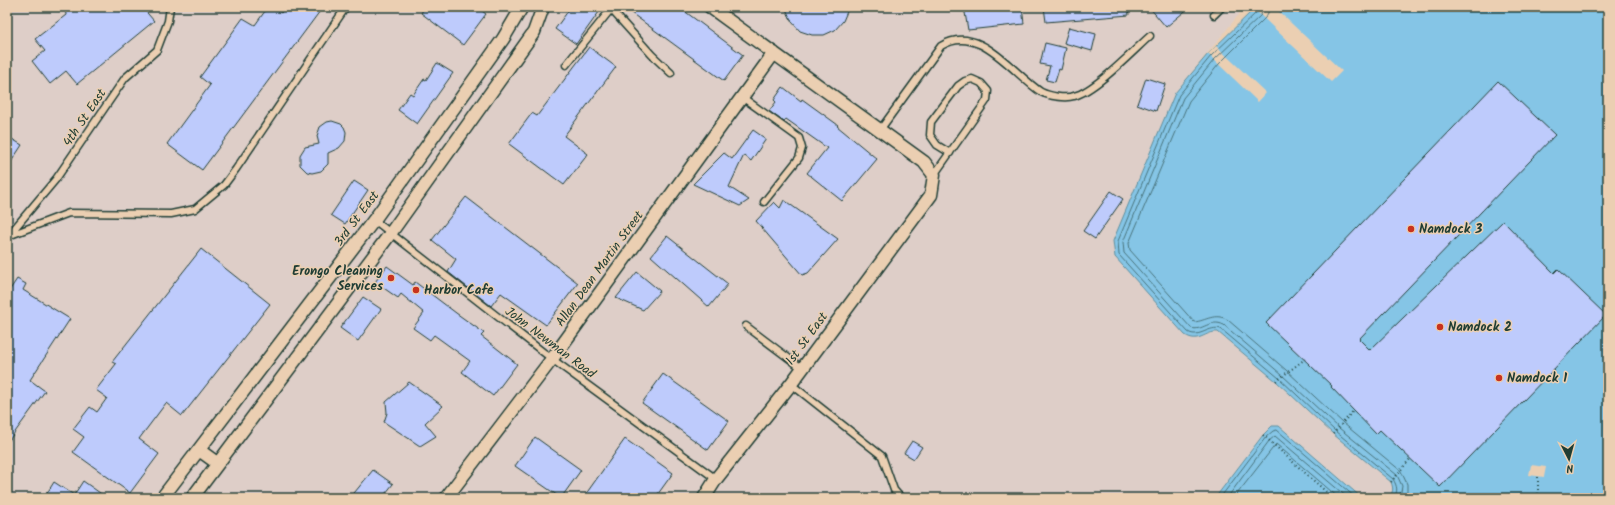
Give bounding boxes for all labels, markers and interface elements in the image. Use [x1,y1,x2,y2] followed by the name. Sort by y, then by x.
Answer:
[58,84,113,151] street label: 4th St East
[329,186,385,251] street label: 3rd St East
[551,206,650,331] street label: Allan Dean Martin Street
[1419,219,1482,240] place label: Namdock 3
[1406,224,1416,234] marker: Namdock 3
[292,261,383,297] place label: Erongo Cleaning Services
[386,273,396,283] marker: Erongo Cleaning Services
[424,280,494,301] place label: Harbor Cafe
[411,285,421,295] marker: Harbor Cafe
[500,302,600,385] street label: John Newman Road
[780,307,834,370] street label: 1st St East
[1448,317,1512,338] place label: Namdock 2
[1435,322,1445,332] marker: Namdock 2
[1507,368,1567,389] place label: Namdock 1
[1494,373,1504,383] marker: Namdock 1
[1549,439,1589,479] north arrow
[1565,459,1574,477] text: N

